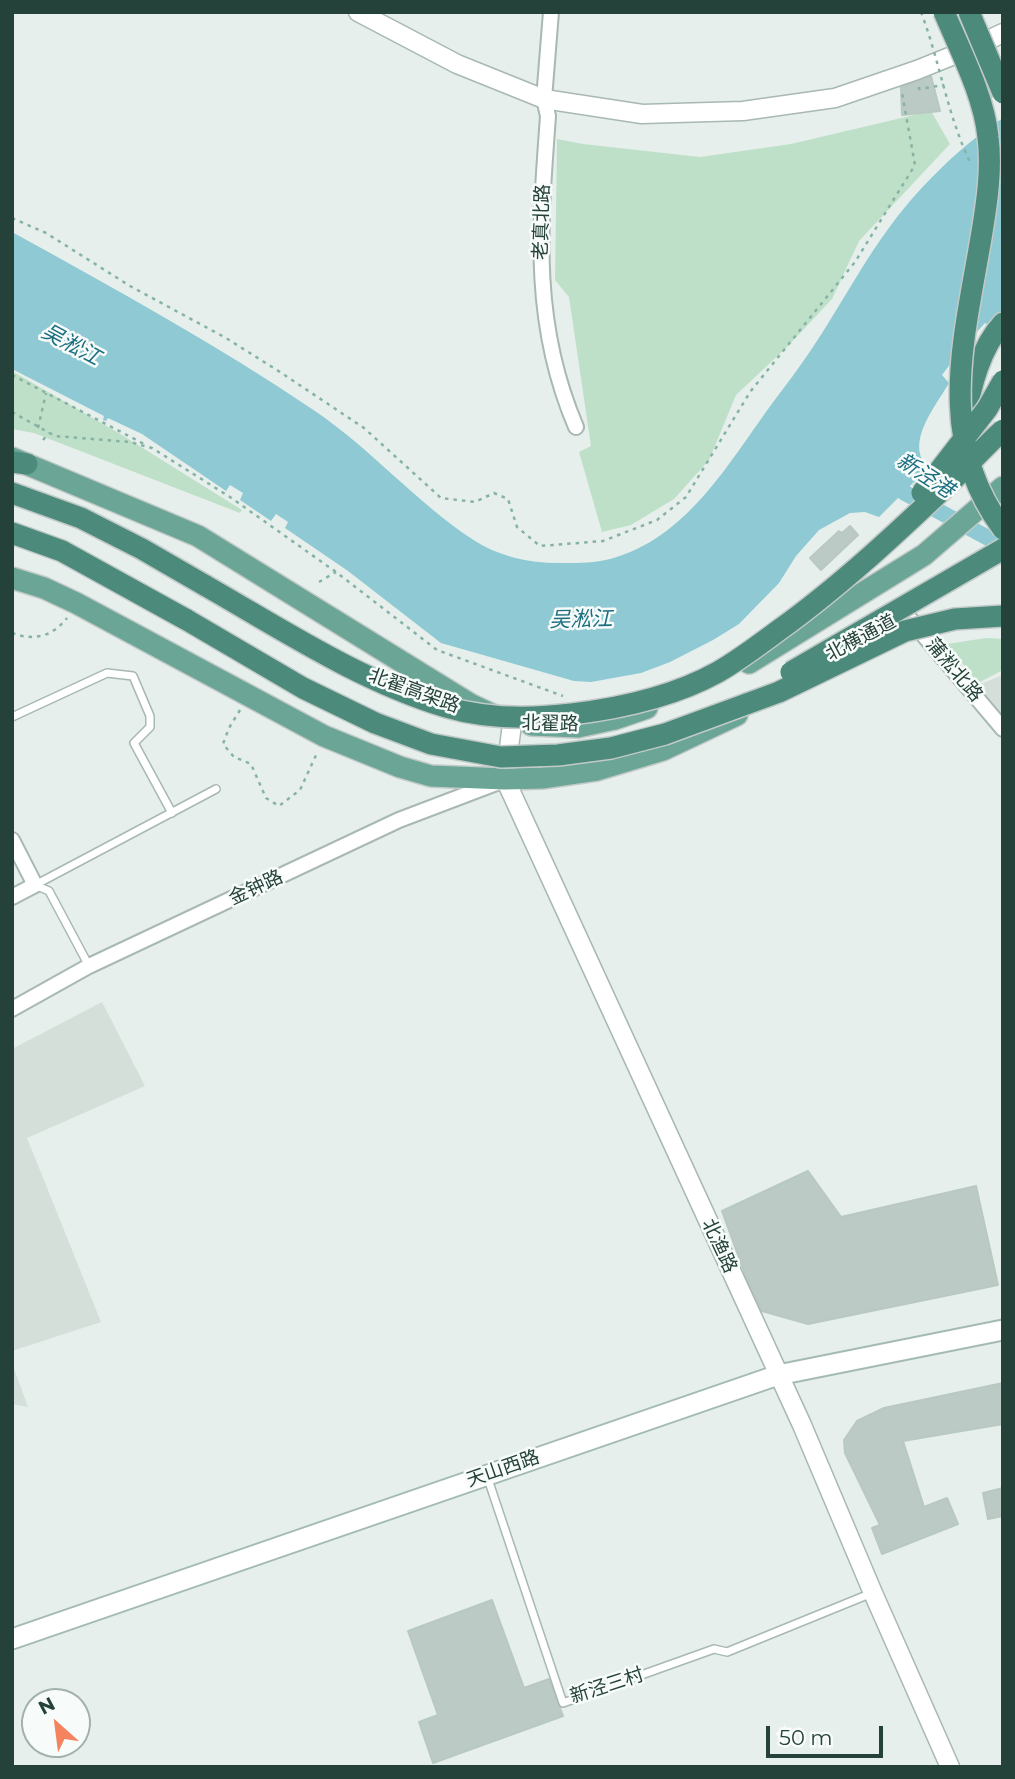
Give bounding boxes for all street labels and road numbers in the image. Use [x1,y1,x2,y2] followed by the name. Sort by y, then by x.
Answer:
[529,184,555,260] street label: 老真北路
[822,610,900,666] street label: 北横通道
[921,634,987,706] street label: 蒲淞北路
[365,664,463,718] street label: 北翟高架路
[521,712,579,736] street label: 北翟路
[225,866,287,910] street label: 金钟路
[697,1215,741,1277] street label: 北渔路
[463,1446,543,1492] street label: 天山西路
[567,1663,647,1709] street label: 新泾三村

